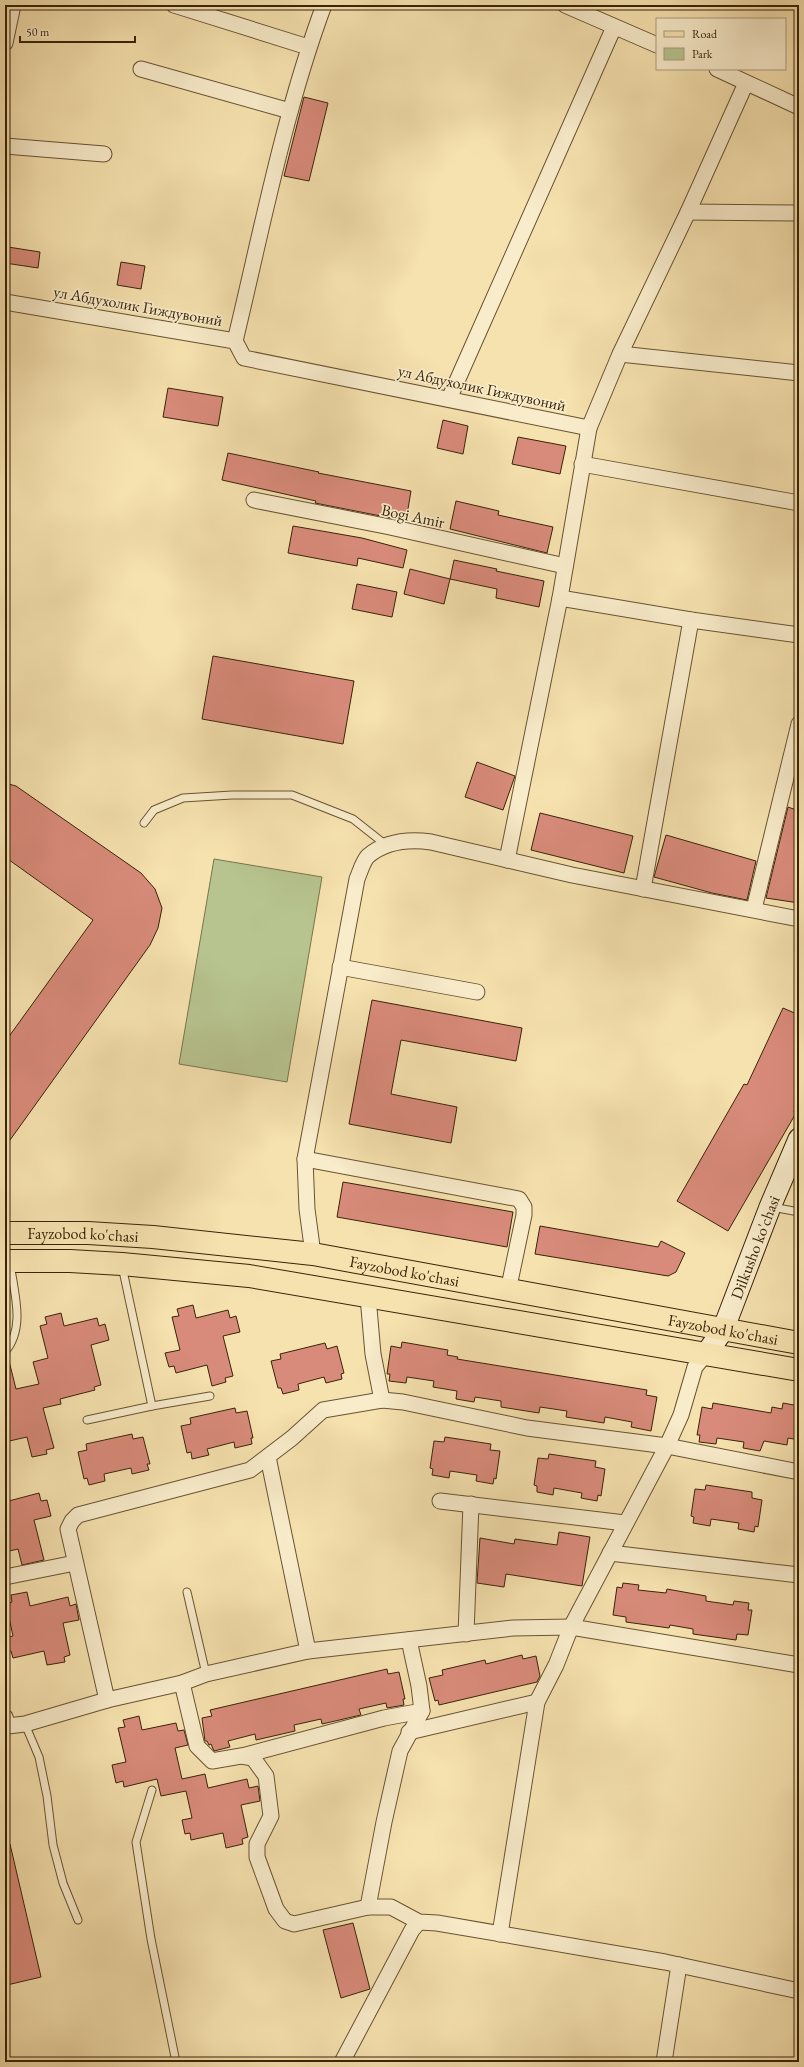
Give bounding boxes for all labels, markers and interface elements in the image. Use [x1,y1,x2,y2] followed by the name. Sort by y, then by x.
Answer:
[20,18,135,44] scale bar
[656,18,786,70] legend
[26,24,50,40] text: 50 m
[692,26,718,42] text: Road
[692,46,713,62] text: Park
[52,281,225,331] street label: ул Абдухолик Гиждувоний
[396,360,568,416] street label: ул Абдухолик Гиждувоний
[379,499,447,533] street label: Bogi Amir
[725,1192,784,1302] street label: Dilkusho ko'chasi
[27,1222,139,1247] street label: Fayzobod ko'chasi
[348,1250,461,1291] street label: Fayzobod ko'chasi
[667,1309,780,1349] street label: Fayzobod ko'chasi

